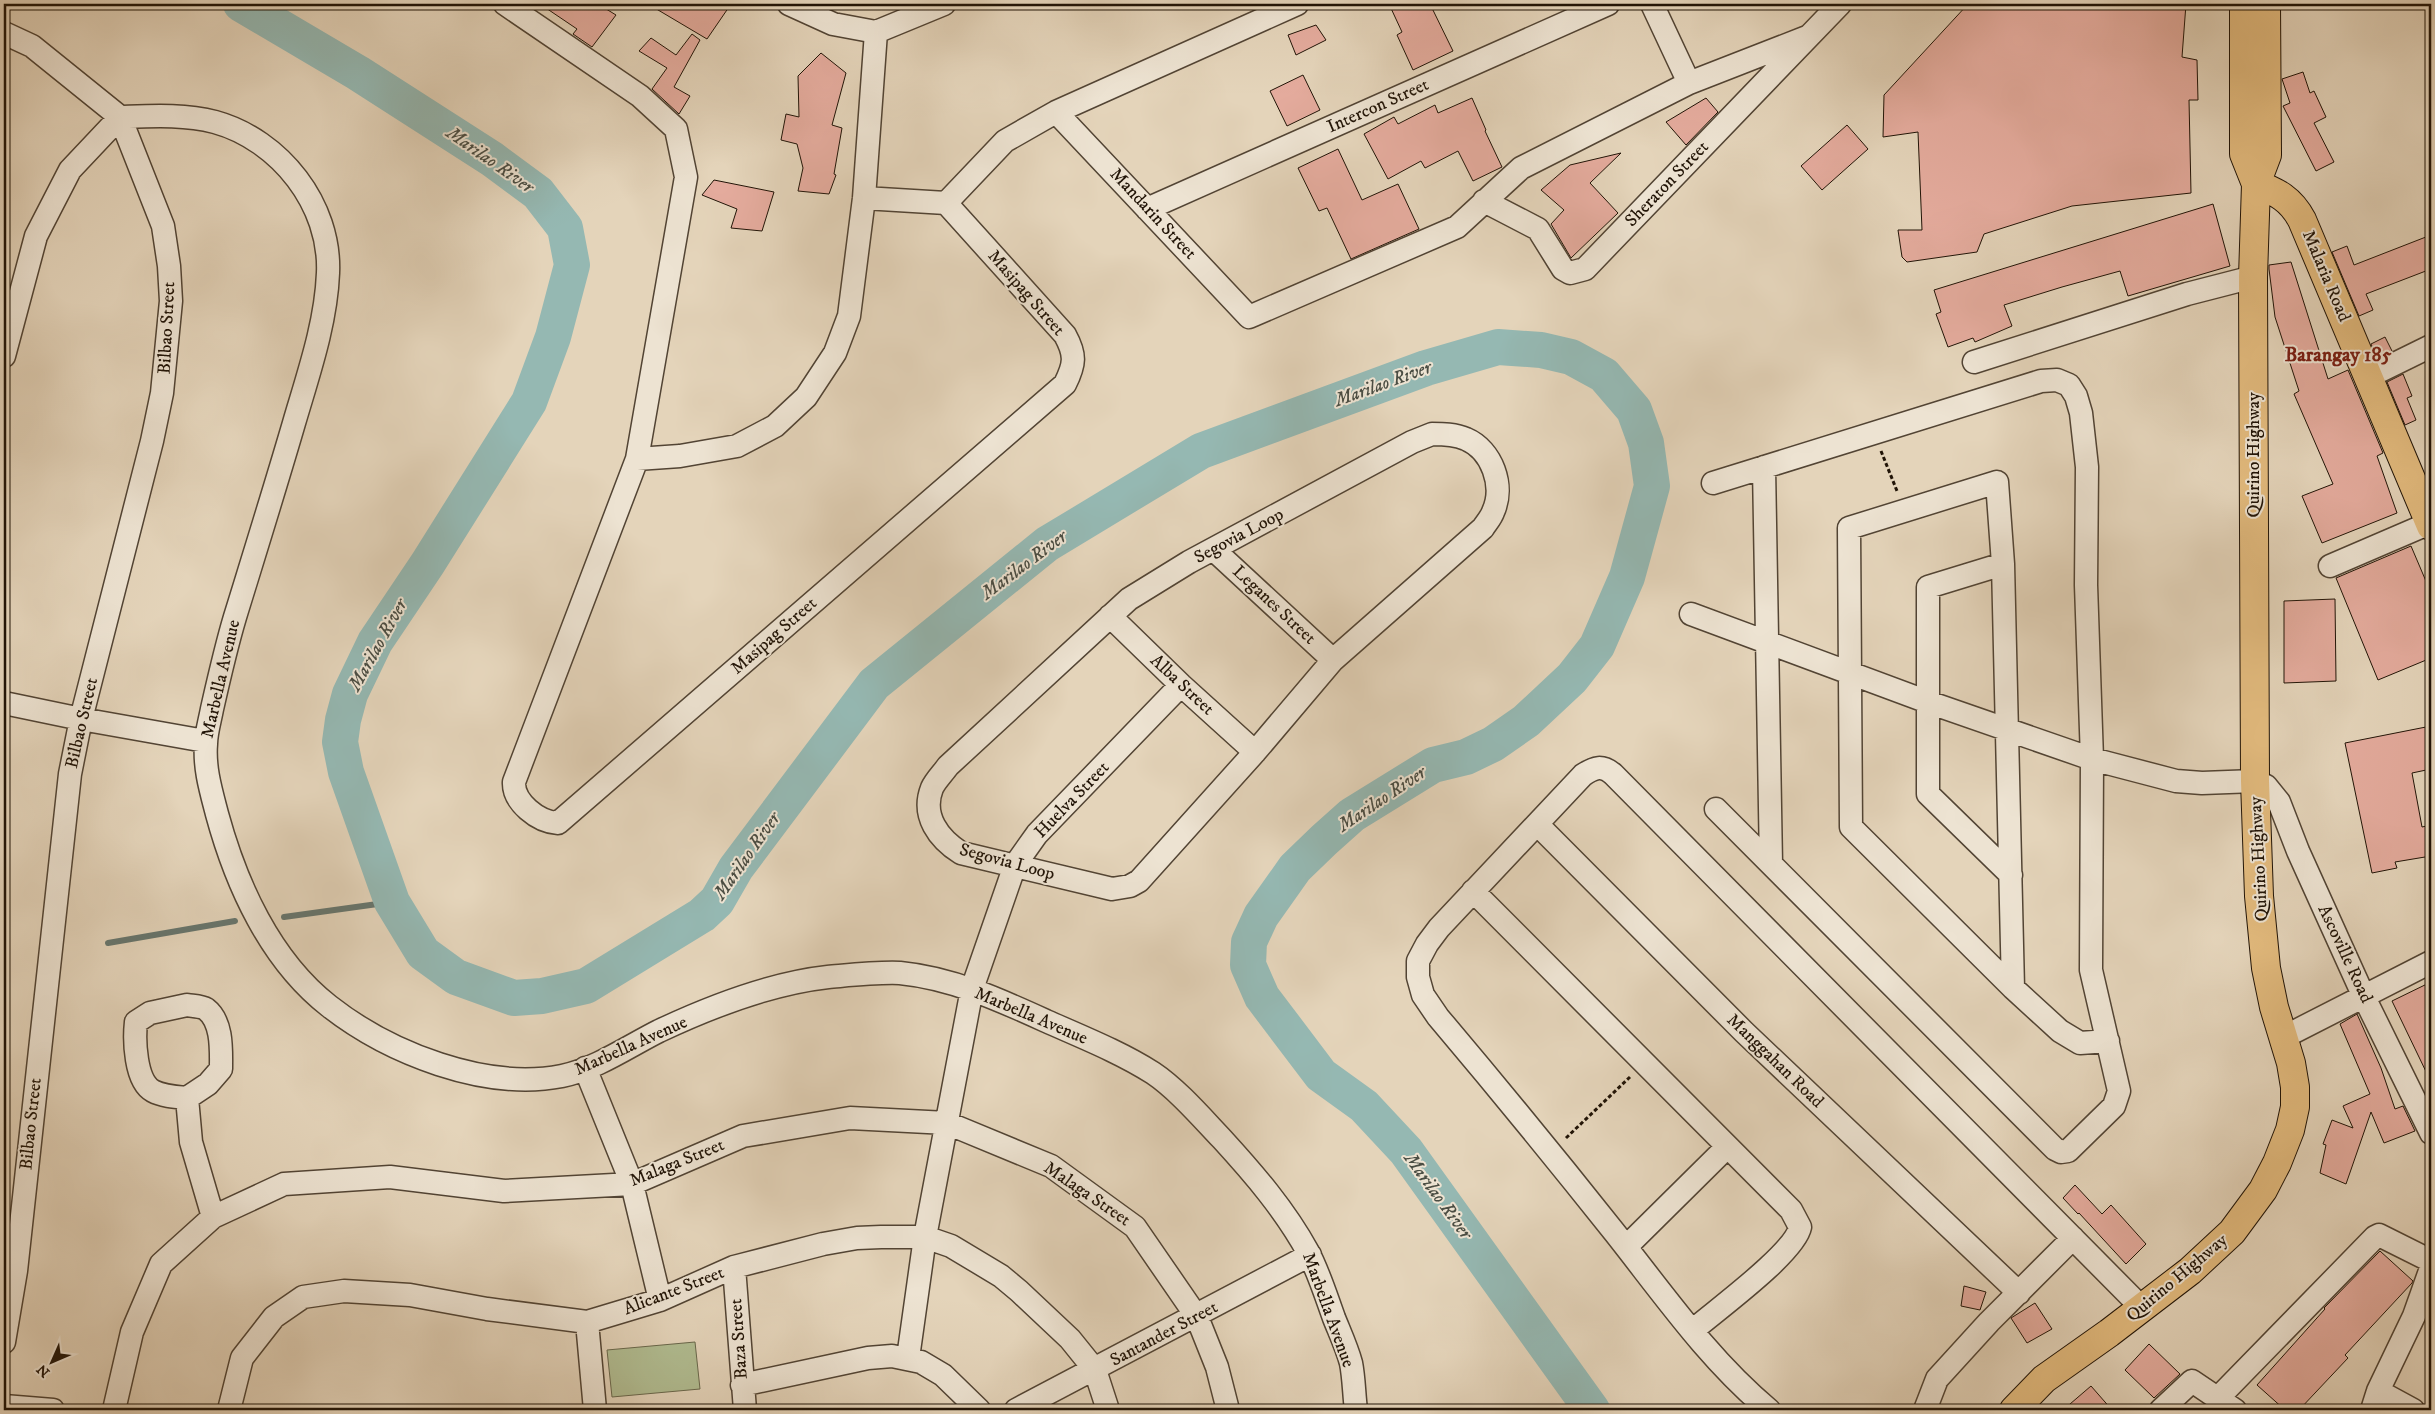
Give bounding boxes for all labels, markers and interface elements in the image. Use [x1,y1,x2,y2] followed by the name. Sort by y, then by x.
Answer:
[1324,74,1432,138] street label: Intercon Street
[440,120,540,200] water label: Marilao River
[1621,136,1714,232] street label: Sheraton Street
[1105,164,1201,265] street label: Mandarin Street
[2297,227,2355,325] street label: Malaria Road
[983,246,1069,341] street label: Masipag Street
[154,281,180,375] street label: Bilbao Street
[2285,343,2391,368] district label: Barangay 185
[1330,355,1437,413] water label: Marilao River
[2243,392,2265,518] street label: Quirino Highway
[1191,503,1287,569] street label: Segovia Loop
[975,524,1073,606] water label: Marilao River
[1228,561,1320,649] street label: Leganes Street
[342,593,414,697] water label: Marilao River
[727,593,822,679] street label: Masipag Street
[197,618,245,740] street label: Marbella Avenue
[1145,650,1219,720] street label: Alba Street
[61,675,103,771] street label: Bilbao Street
[1030,757,1114,843] street label: Huelva Street
[1332,760,1432,838] water label: Marilao River
[2245,795,2273,922] street label: Quirino Highway
[707,806,787,906] water label: Marilao River
[957,839,1057,885] street label: Segovia Loop
[2313,901,2377,1007] street label: Ascoville Road
[971,982,1091,1050] street label: Marbella Avenue
[1722,1009,1828,1113] street label: Manggahan Road
[571,1011,691,1081] street label: Marbella Avenue
[15,1077,47,1171] street label: Bilbao Street
[627,1134,728,1192] street label: Malaga Street
[1398,1147,1478,1246] water label: Marilao River
[1039,1157,1135,1231] street label: Malaga Street
[2122,1229,2232,1327] street label: Quirino Highway
[1297,1249,1359,1371] street label: Marbella Avenue
[621,1262,728,1320] street label: Alicante Street
[1106,1296,1222,1372] street label: Santander Street
[725,1298,753,1380] street label: Baza Street
[28,1336,78,1386] north arrow
[33,1360,54,1381] text: N

